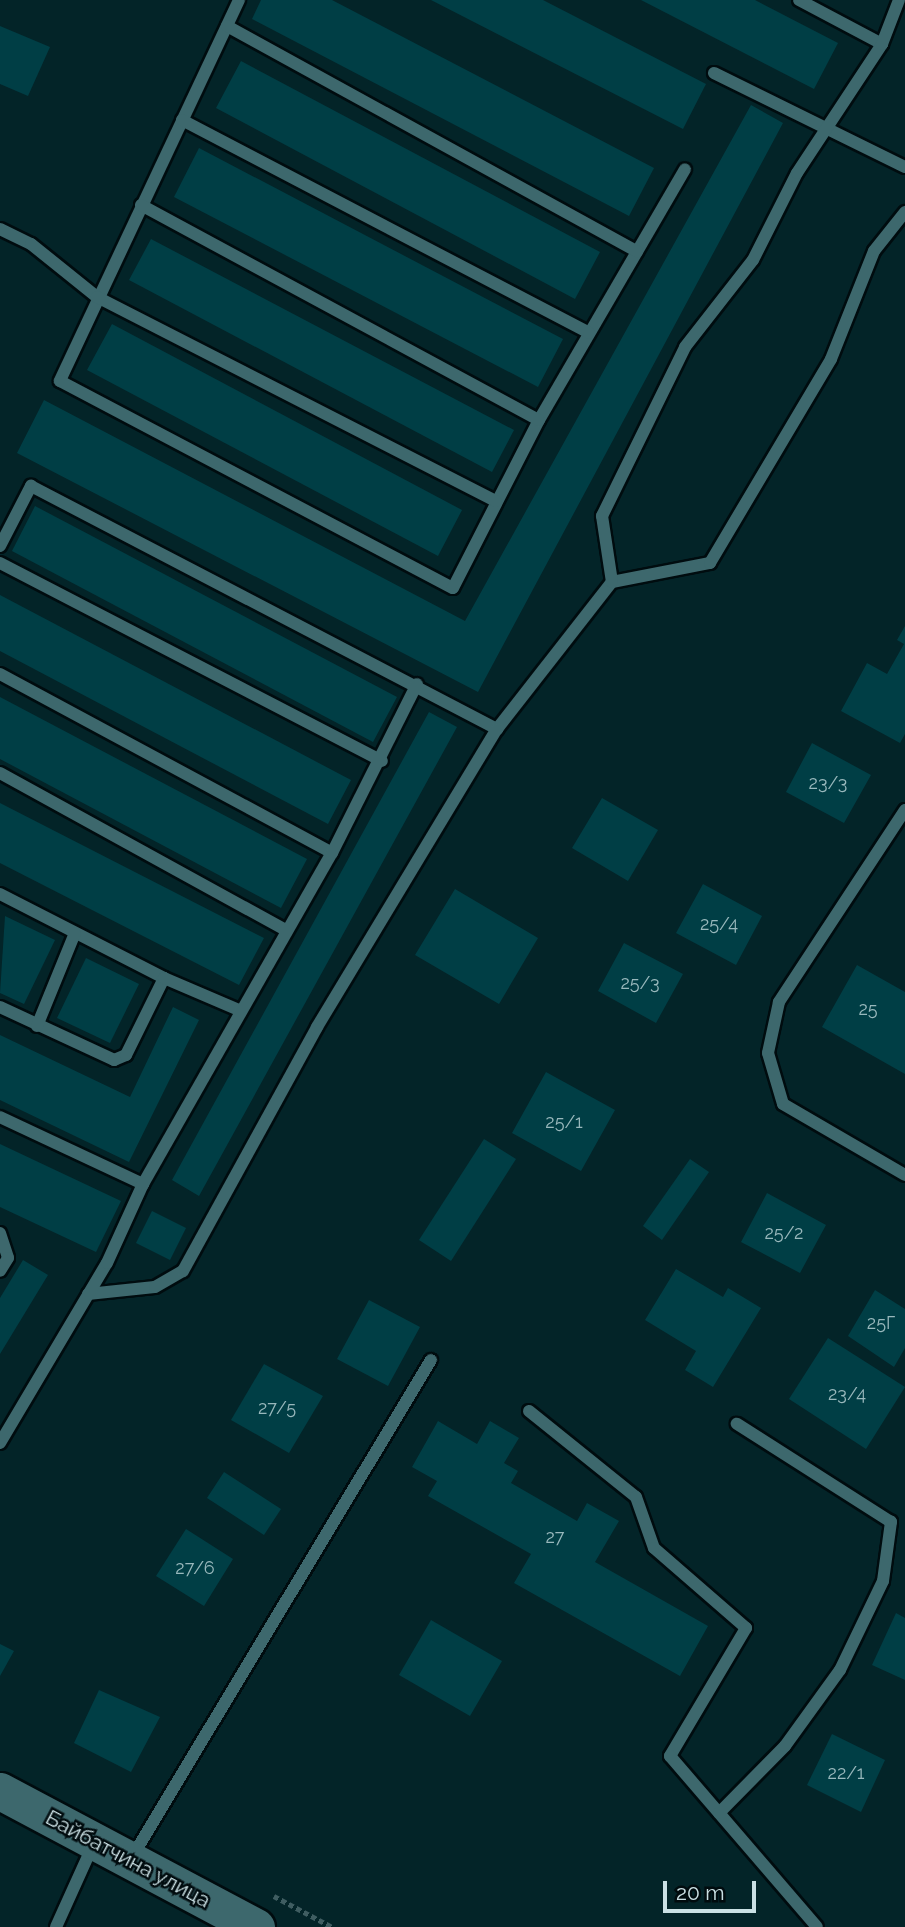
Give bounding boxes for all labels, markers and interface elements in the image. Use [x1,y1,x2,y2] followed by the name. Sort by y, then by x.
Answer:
[809,772,847,794] house number: 23/3
[700,913,738,935] house number: 25/4
[620,972,660,994] house number: 25/3
[858,998,878,1020] house number: 25
[545,1111,583,1133] house number: 25/1
[764,1222,804,1244] house number: 25/2
[867,1312,895,1334] house number: 25Г
[828,1383,866,1405] house number: 23/4
[258,1397,296,1419] house number: 27/5
[545,1526,565,1548] house number: 27
[175,1557,215,1579] house number: 27/6
[828,1762,864,1784] house number: 22/1
[41,1805,215,1913] street label: Байбатчина улица
[667,1868,760,1912] scale bar
[676,1880,724,1905] text: 20 m

